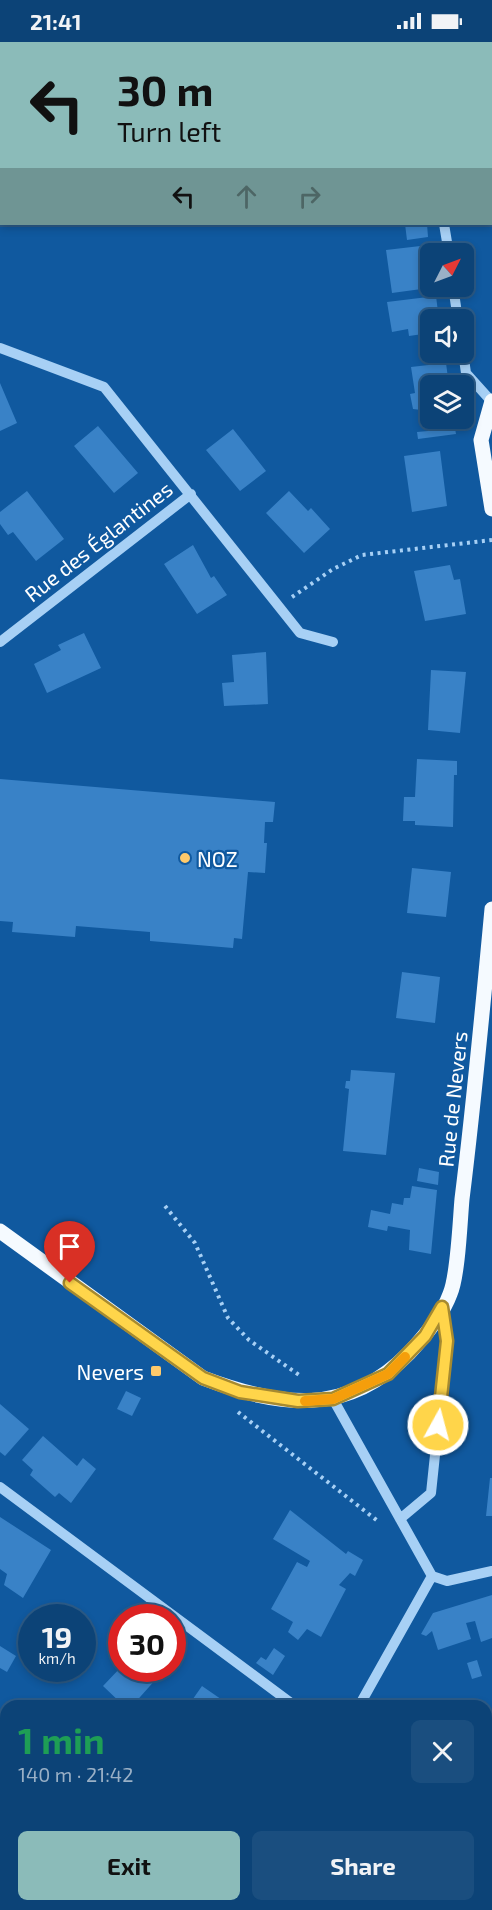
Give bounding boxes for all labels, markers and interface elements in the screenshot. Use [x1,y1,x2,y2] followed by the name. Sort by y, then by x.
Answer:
[30,8,81,34] text: 21:41
[117,64,213,114] text: 30 m
[18,66,96,144] icon: left
[117,115,221,147] text: Turn left
[167,180,200,213] icon: left
[230,180,263,213] icon: ahead
[293,180,326,213] icon: right
[420,243,474,297] north arrow
[420,243,474,429] map controls
[420,309,474,363] button: sound
[420,375,474,429] button: layers
[19,476,177,606] street label: Rue des Églantines
[197,846,238,871] place label: NOZ
[178,851,192,865] marker: NOZ
[432,1030,472,1168] street label: Rue de Nevers
[44,1221,95,1283] pin
[53,1230,86,1263] icon: arrive
[77,1359,144,1384] place label: Nevers
[149,1364,163,1378] marker: Nevers
[406,1393,470,1457] position arrow
[108,1604,186,1682] speed limit sign: 30
[42,1618,72,1654] text: 19
[38,1649,76,1667] text: km/h
[18,1718,105,1761] text: 1 min
[411,1720,474,1783] button: close
[18,1762,133,1786] text: 140 m · 21:42
[18,1831,240,1900] button: Exit
[252,1831,474,1900] button: Share

